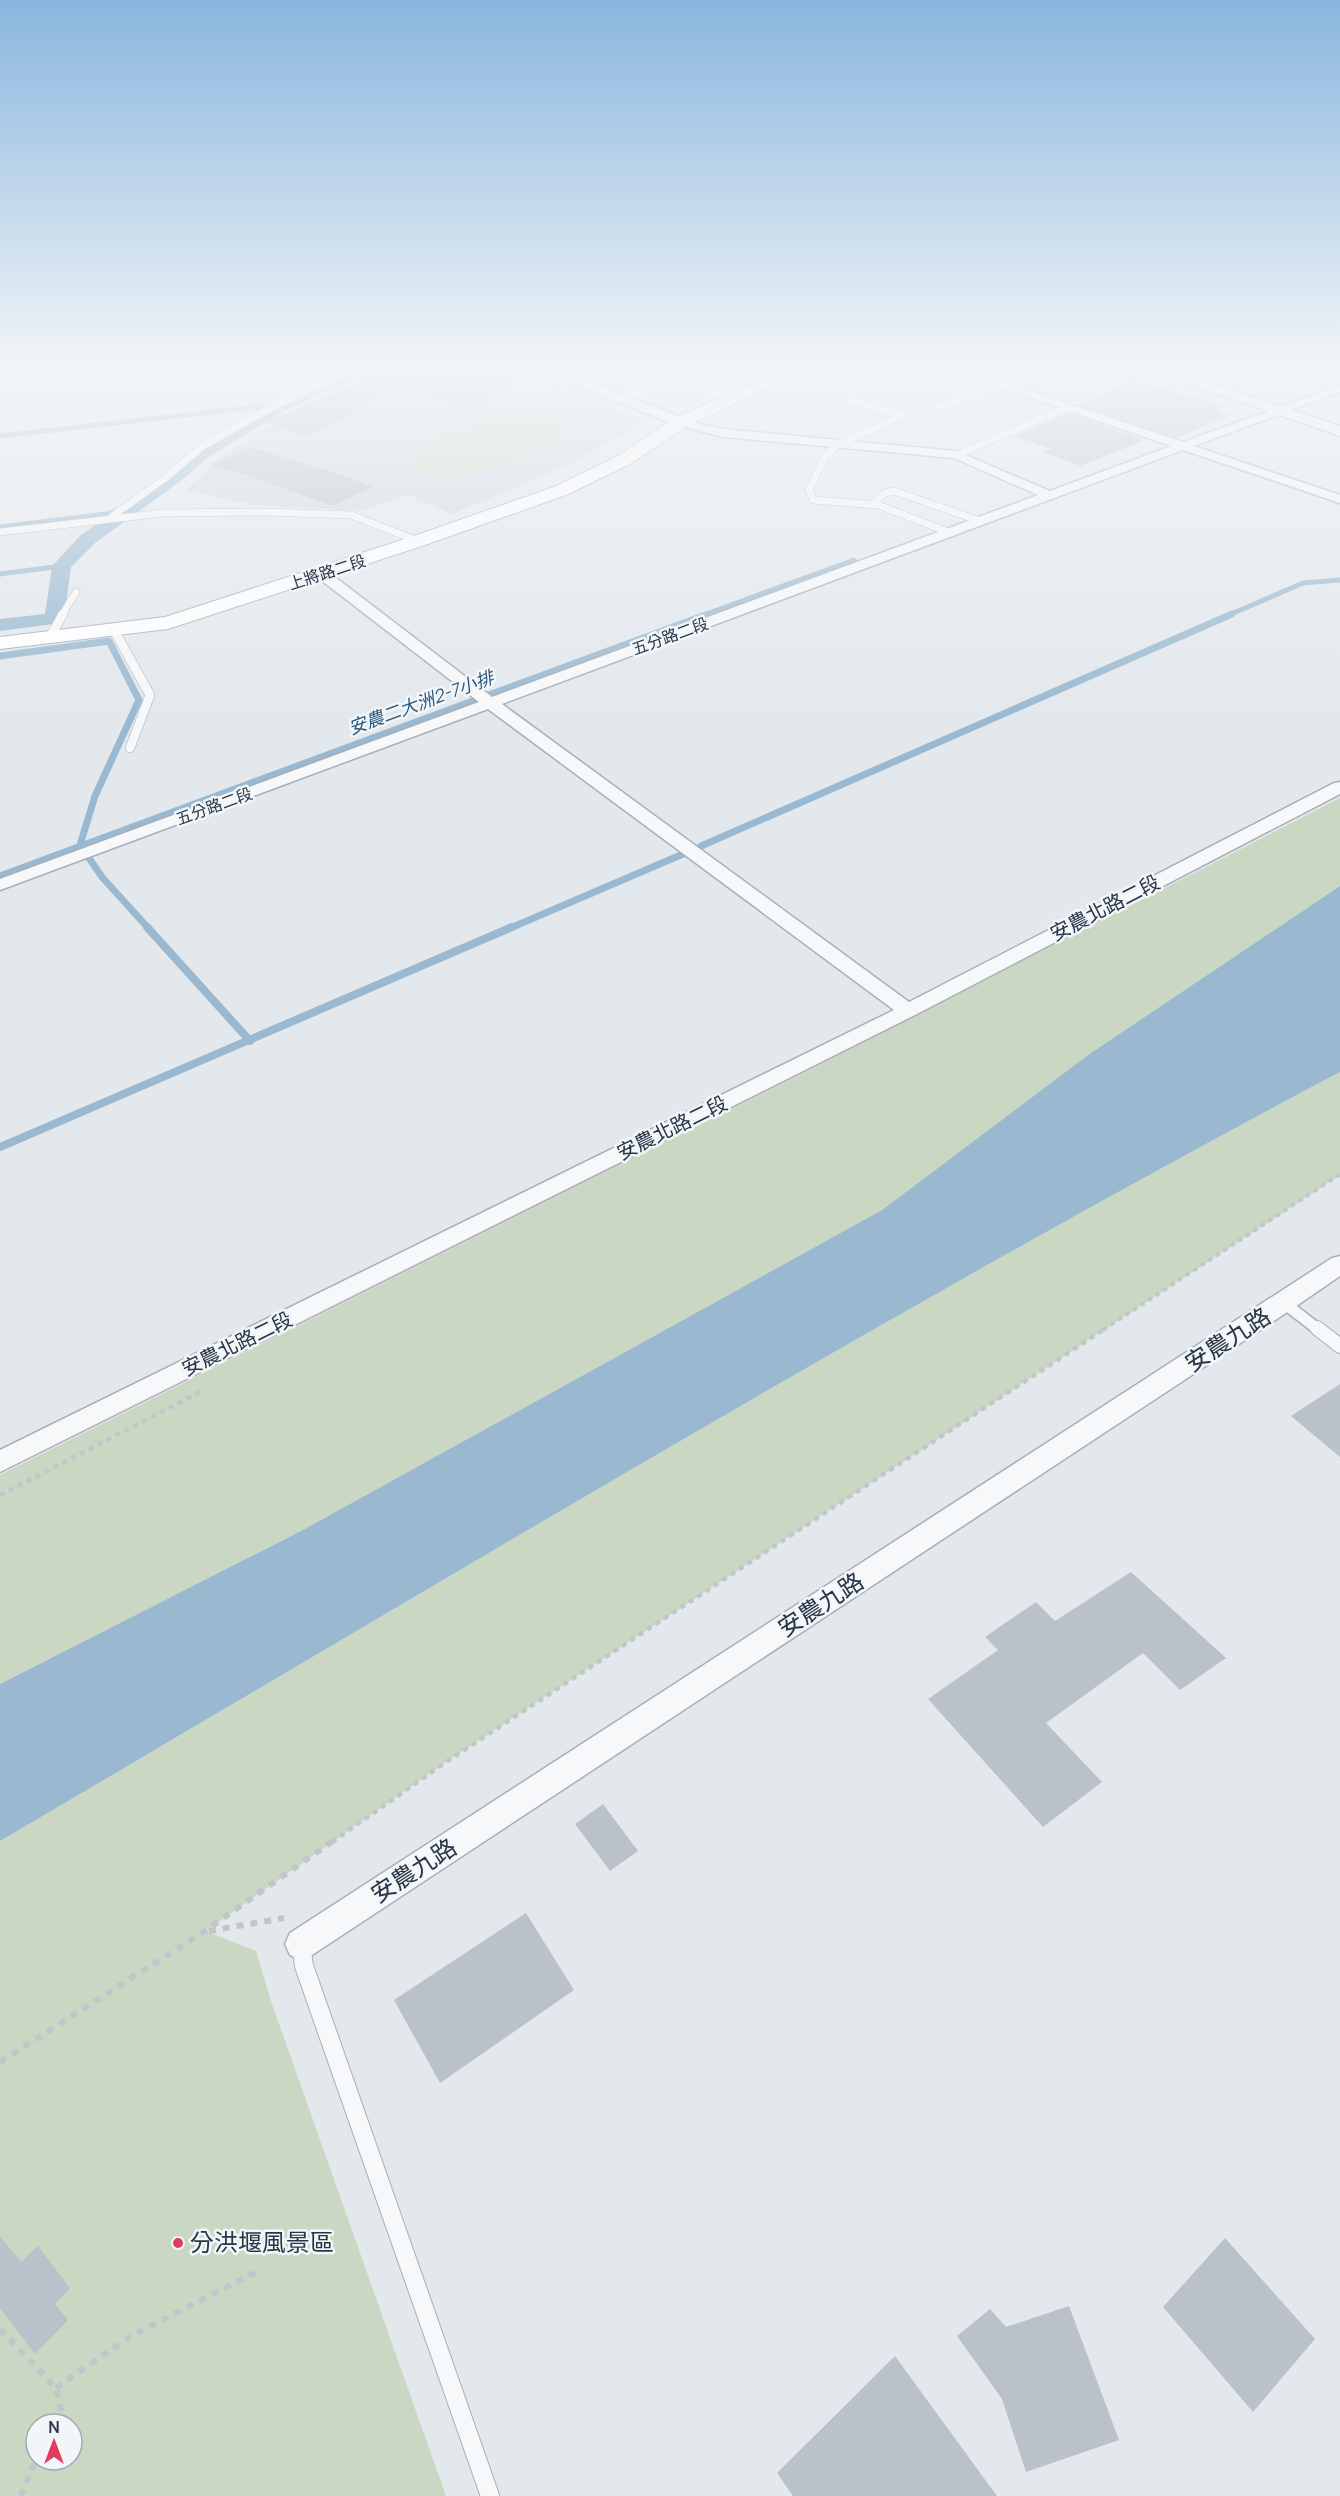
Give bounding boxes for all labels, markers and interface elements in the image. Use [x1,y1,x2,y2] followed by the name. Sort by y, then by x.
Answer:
[286,549,368,595] street label: 上將路二段
[629,612,711,660] street label: 五分路二段
[345,664,498,739] water label: 安農二大洲2-7小排
[173,782,255,830] street label: 五分路二段
[1045,868,1164,947] street label: 安農北路二段
[612,1089,732,1166] street label: 安農北路二段
[1178,1299,1276,1379] street label: 安農九路
[177,1305,297,1382] street label: 安農北路二段
[771,1564,869,1644] street label: 安農九路
[364,1830,462,1910] street label: 安農九路
[190,2225,334,2258] place label: 分洪堰風景區
[171,2236,185,2250] marker: 分洪堰風景區
[24,2412,84,2472] north arrow
[48,2416,60,2438] text: N

